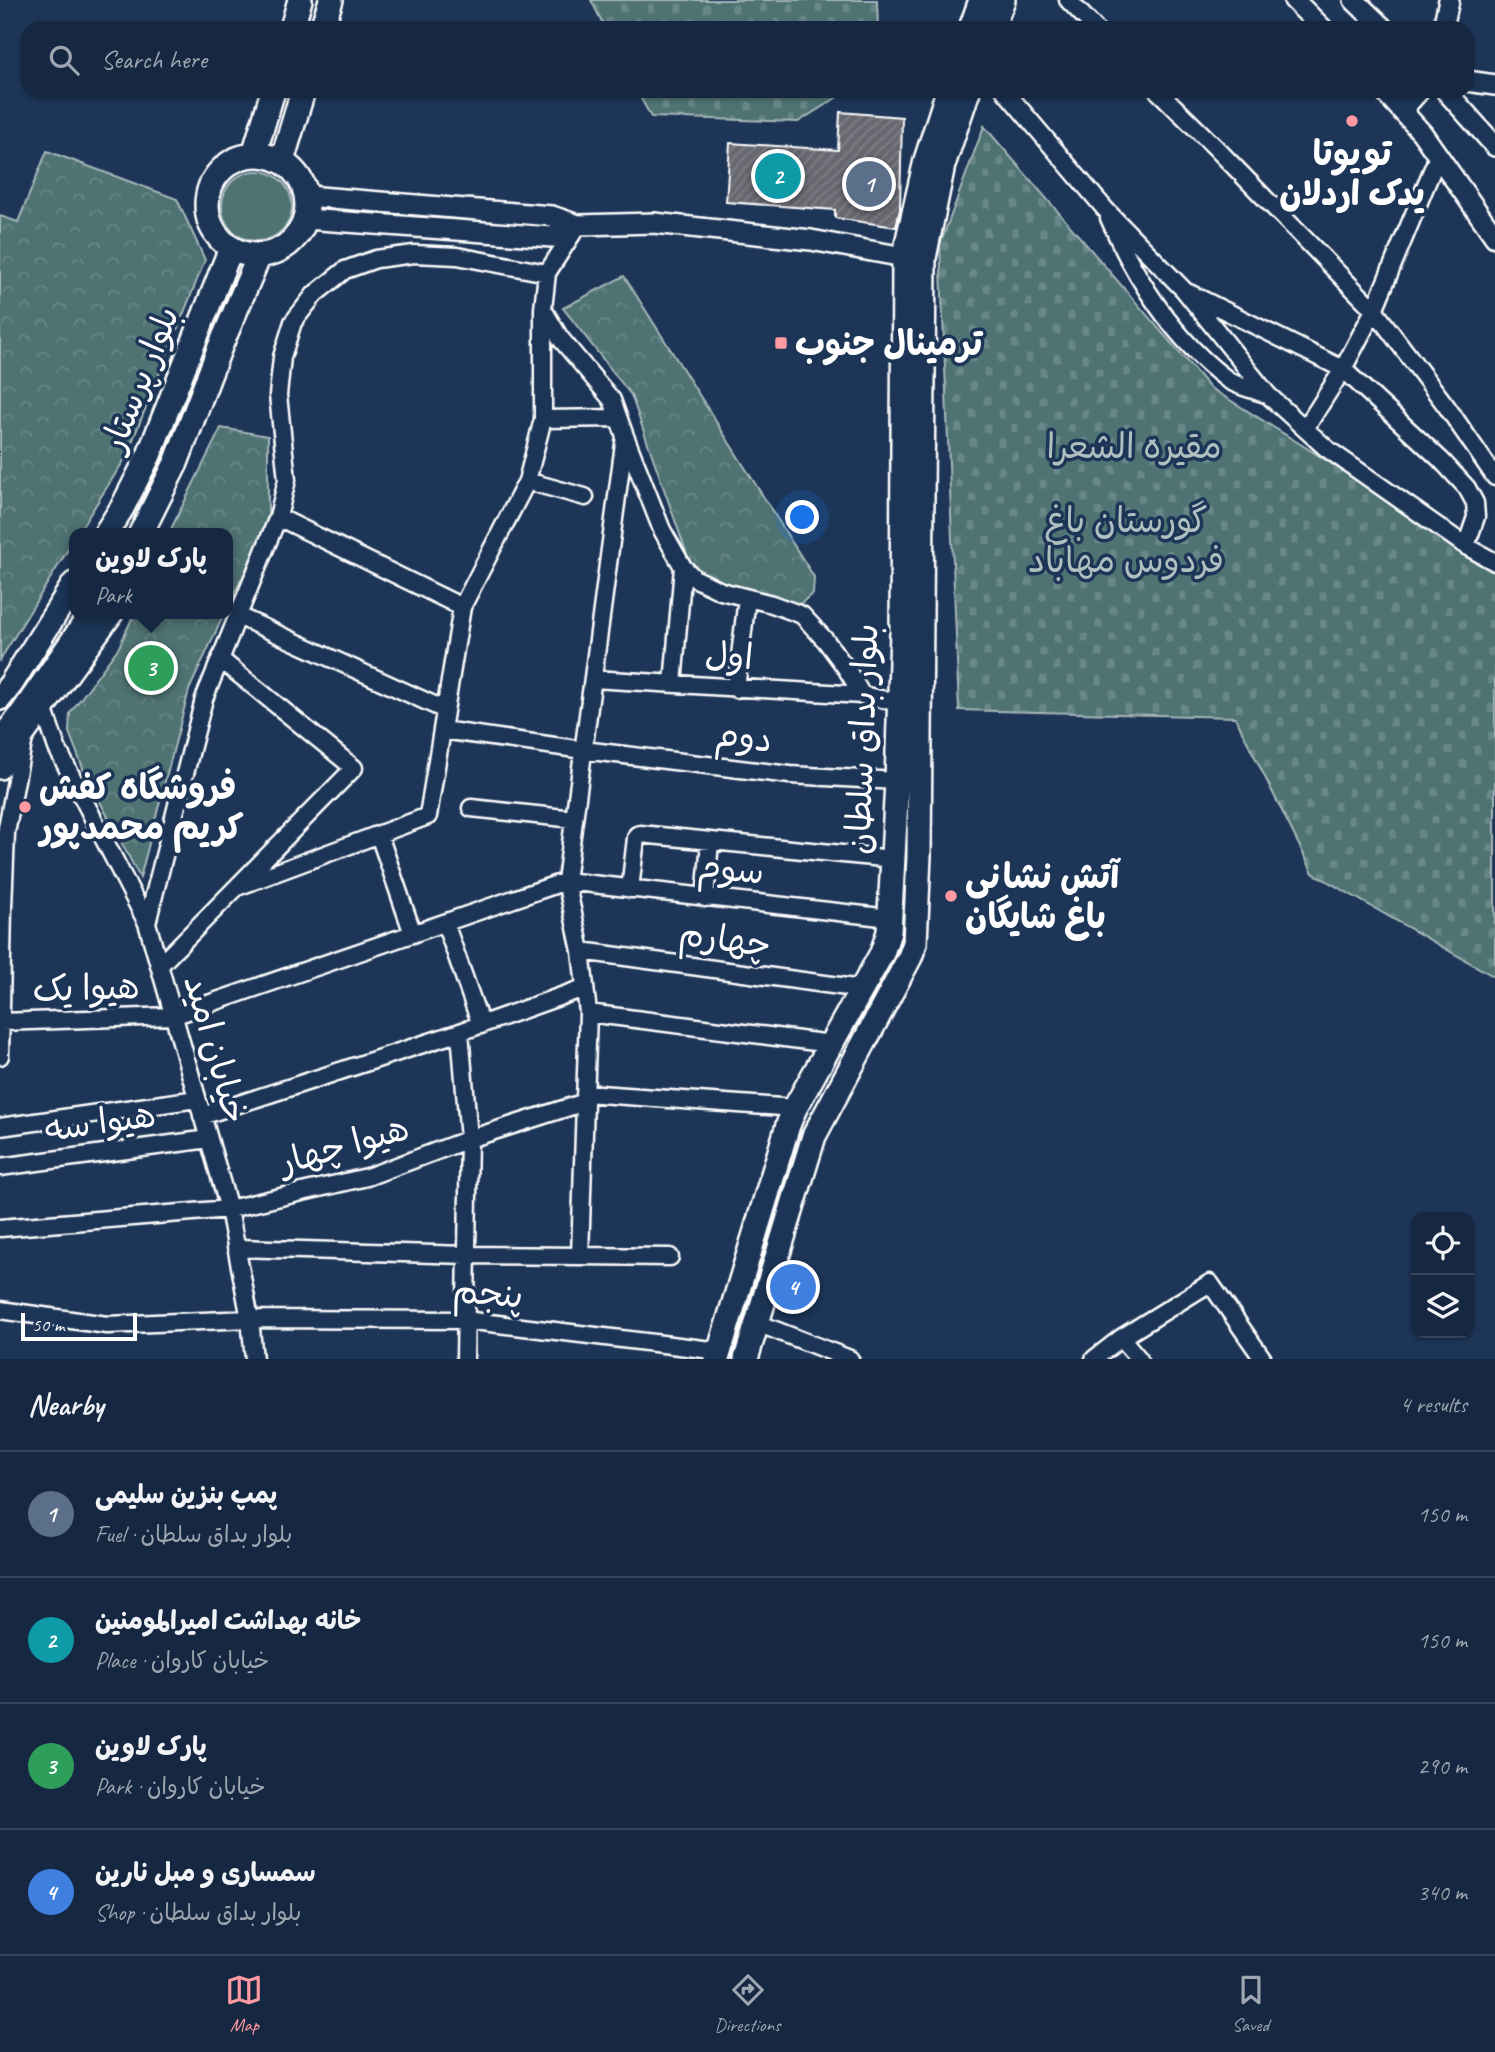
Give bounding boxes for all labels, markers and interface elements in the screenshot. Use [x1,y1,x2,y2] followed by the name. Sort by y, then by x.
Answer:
[21,21,1474,98] search box
[45,41,83,79] icon: search
[101,43,207,76] text: Search here
[1344,113,1360,129] marker: تویوتا یدک اردلان
[1279,131,1425,216] place label: تویوتا یدک اردلان
[755,150,801,202] pin: 2
[846,158,892,210] pin: 1
[89,300,189,461] street label: بلوار پرستار
[795,321,984,366] place label: ترمینال جنوب
[773,335,789,351] marker: ترمینال جنوب
[1046,424,1222,469] park label: مقیره الشعرا
[1028,498,1224,583] park label: گورستان باغ فردوس مهاباد
[785,500,819,534] your location
[69,528,233,619] popup
[95,542,207,575] text: پارک لاوین
[95,581,132,610] text: Park
[835,623,889,855] street label: بلوار بداق سلطان
[703,632,755,680] street label: اول
[128,642,174,694] pin: 3
[713,711,775,767] street label: دوم
[37,765,244,853] place label: فروشگاه کفش کریم محمدپور
[17,799,33,815] marker: فروشگاه کفش کریم محمدپور
[695,843,766,899] street label: سوم
[965,854,1121,941] place label: آتش نشانی باغ شایگان
[943,888,959,904] marker: آتش نشانی باغ شایگان
[676,910,774,972] street label: چهارم
[32,964,140,1012] street label: هیوا یک
[173,970,259,1128] street label: خیابان امید
[42,1092,158,1152] street label: هیوا سه
[271,1105,414,1186] street label: هیوا چهار
[1411,1212,1474,1338] map controls
[1411,1212,1474,1275] button: locate
[770,1261,816,1313] pin: 4
[451,1268,525,1322] street label: پنجم
[1411,1275,1474,1338] button: layers
[21,1310,136,1342] scale bar
[32,1313,64,1337] text: 50 m
[28,1386,104,1424] text: Nearby
[1400,1390,1467,1419] text: 4 results
[95,1478,277,1511] text: پمپ بنزین سلیمی
[46,1500,56,1529] text: 1
[1418,1500,1467,1529] text: 150 m
[95,1520,292,1549] text: Fuel · بلوار بداق سلطان
[95,1604,361,1637] text: خانه بهداشت امیرالمومنین
[46,1626,56,1655] text: 2
[1418,1626,1467,1655] text: 150 m
[95,1646,269,1675] text: Place · خیابان کاروان
[95,1730,207,1763] text: پارک لاوین
[46,1752,56,1781] text: 3
[1418,1752,1467,1781] text: 290 m
[95,1772,265,1801] text: Park · خیابان کاروان
[95,1856,316,1889] text: سمساری و مبل نارین
[46,1878,56,1907] text: 4
[1418,1878,1467,1907] text: 340 m
[95,1898,301,1927] text: Shop · بلوار بداق سلطان
[225,1971,263,2037] tab: Map
[714,1971,781,2037] tab: Directions
[1232,1971,1270,2037] tab: Saved

